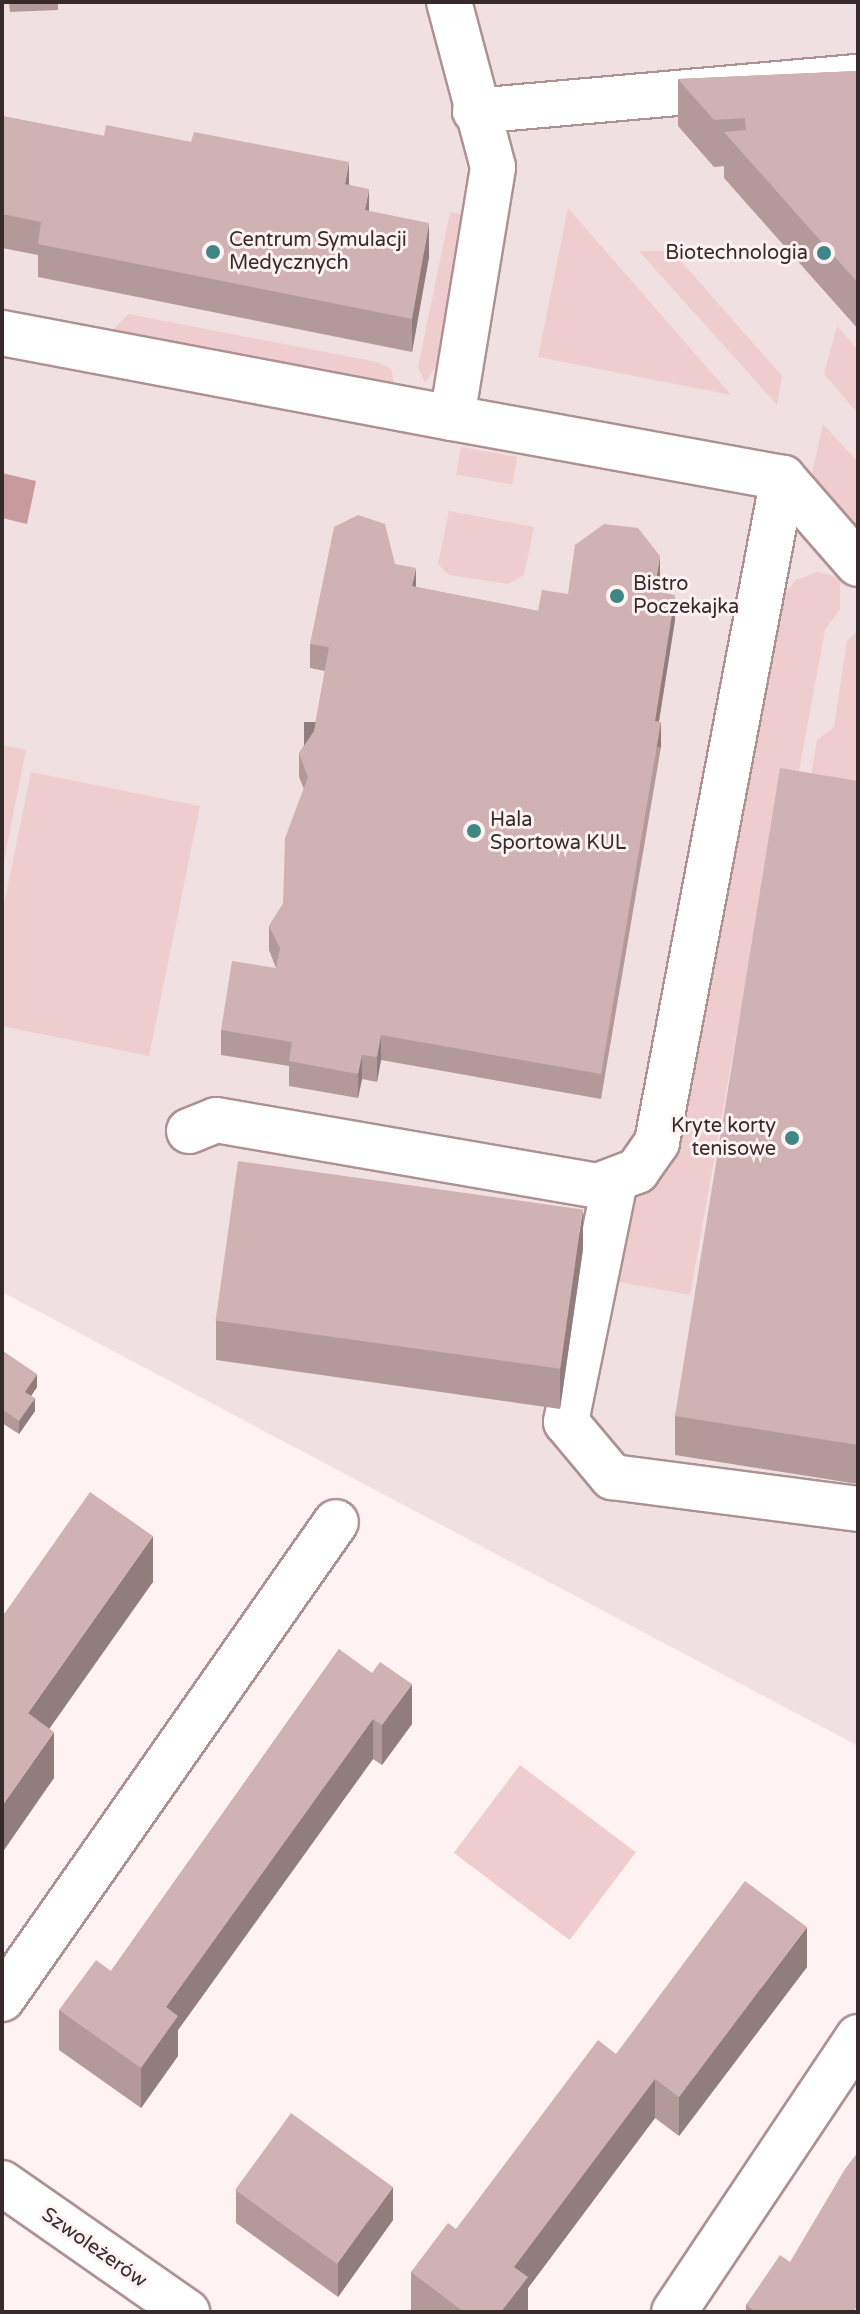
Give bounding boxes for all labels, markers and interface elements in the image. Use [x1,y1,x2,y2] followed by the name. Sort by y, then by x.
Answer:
[229,228,407,275] place label: Centrum Symulacji Medycznych
[665,241,808,265] place label: Biotechnologia
[204,243,222,261] marker: Centrum Symulacji Medycznych
[815,244,833,262] marker: Biotechnologia
[633,572,739,619] place label: Bistro Poczekajka
[608,587,626,605] marker: Bistro Poczekajka
[490,808,626,855] place label: Hala Sportowa KUL
[465,822,483,840] marker: Hala Sportowa KUL
[671,1114,776,1161] place label: Kryte korty tenisowe
[783,1129,801,1147] marker: Kryte korty tenisowe
[37,2203,151,2293] street label: Szwoleżerów

